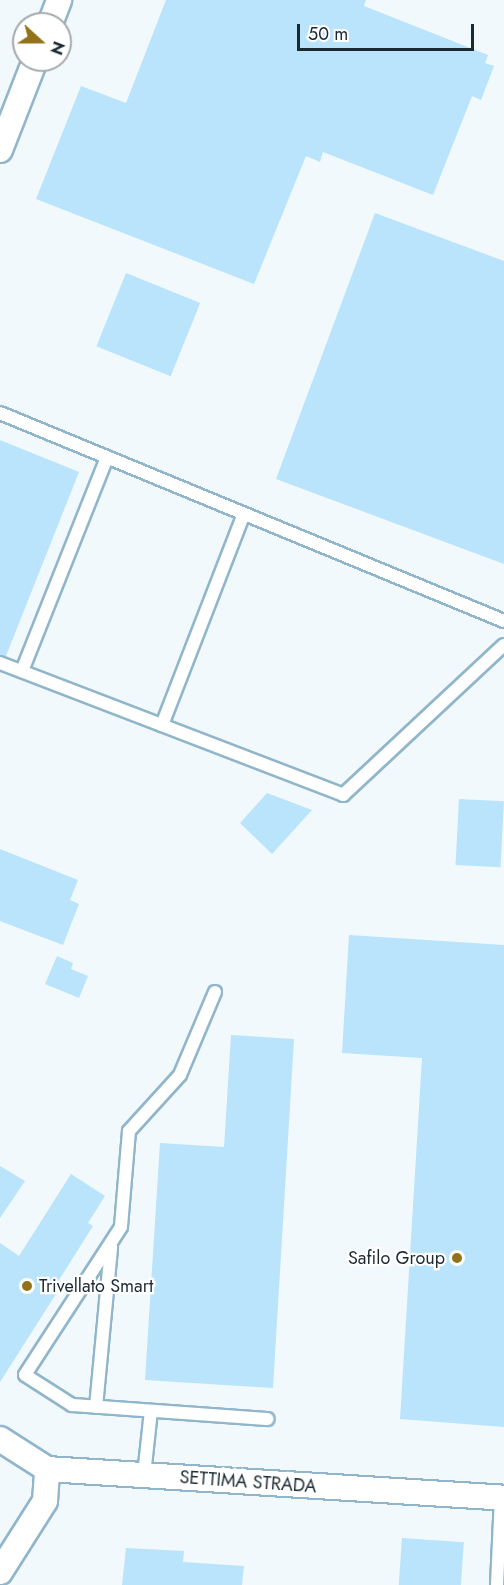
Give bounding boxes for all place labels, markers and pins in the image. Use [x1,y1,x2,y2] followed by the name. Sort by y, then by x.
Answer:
[348,1247,445,1269] place label: Safilo Group
[450,1251,464,1265] marker: Safilo Group
[39,1275,153,1297] place label: Trivellato Smart
[20,1279,34,1293] marker: Trivellato Smart

